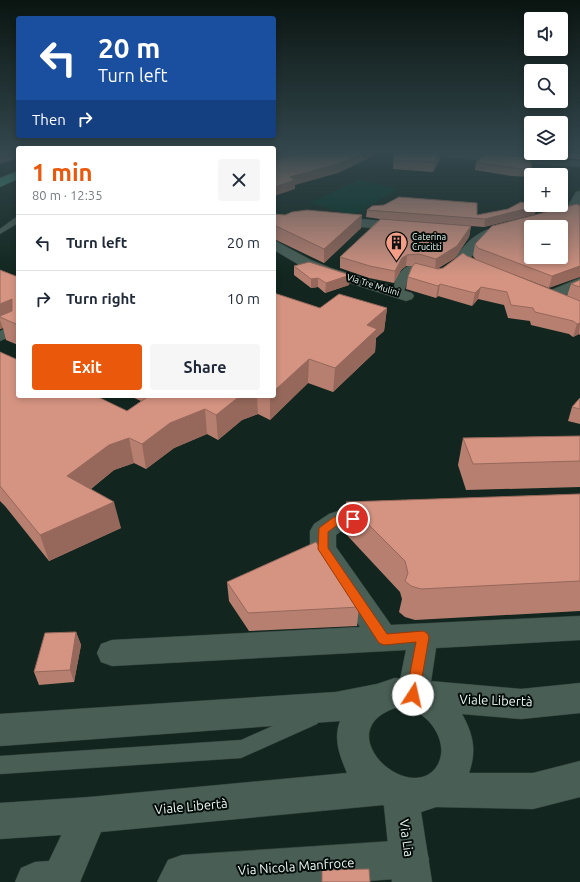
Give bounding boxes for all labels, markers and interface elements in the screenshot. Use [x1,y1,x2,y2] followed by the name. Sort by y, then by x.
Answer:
[524,12,568,264] map controls
[524,12,568,56] button: sound
[32,32,84,84] icon: left
[98,32,160,63] text: 20 m
[524,64,568,108] button: search
[98,65,168,85] text: Turn left
[74,108,96,130] icon: right
[32,111,66,128] text: Then
[524,116,568,160] button: layers
[32,159,93,186] text: 1 min
[218,159,260,201] button: close
[524,168,568,212] button: +
[32,188,103,202] text: 80 m · 12:35
[524,220,568,264] button: −
[383,229,409,262] building icon: Caterina Crucitti
[32,232,54,254] icon: left
[412,232,446,252] place label: Caterina Crucitti
[66,234,127,251] text: Turn left
[227,234,260,251] text: 20 m
[345,272,401,298] street label: Via Tre Mulini
[32,288,54,310] icon: right
[66,290,136,307] text: Turn right
[227,290,260,307] text: 10 m
[32,344,142,390] button: Exit
[150,344,260,390] button: Share
[336,502,370,536] pin
[342,508,364,530] icon: arrive
[392,674,434,716] position arrow
[459,692,533,708] street label: Viale Libertà
[154,796,228,816] street label: Viale Libertà
[397,818,417,858] street label: Via Lia
[237,855,355,877] street label: Via Nicola Manfroce

